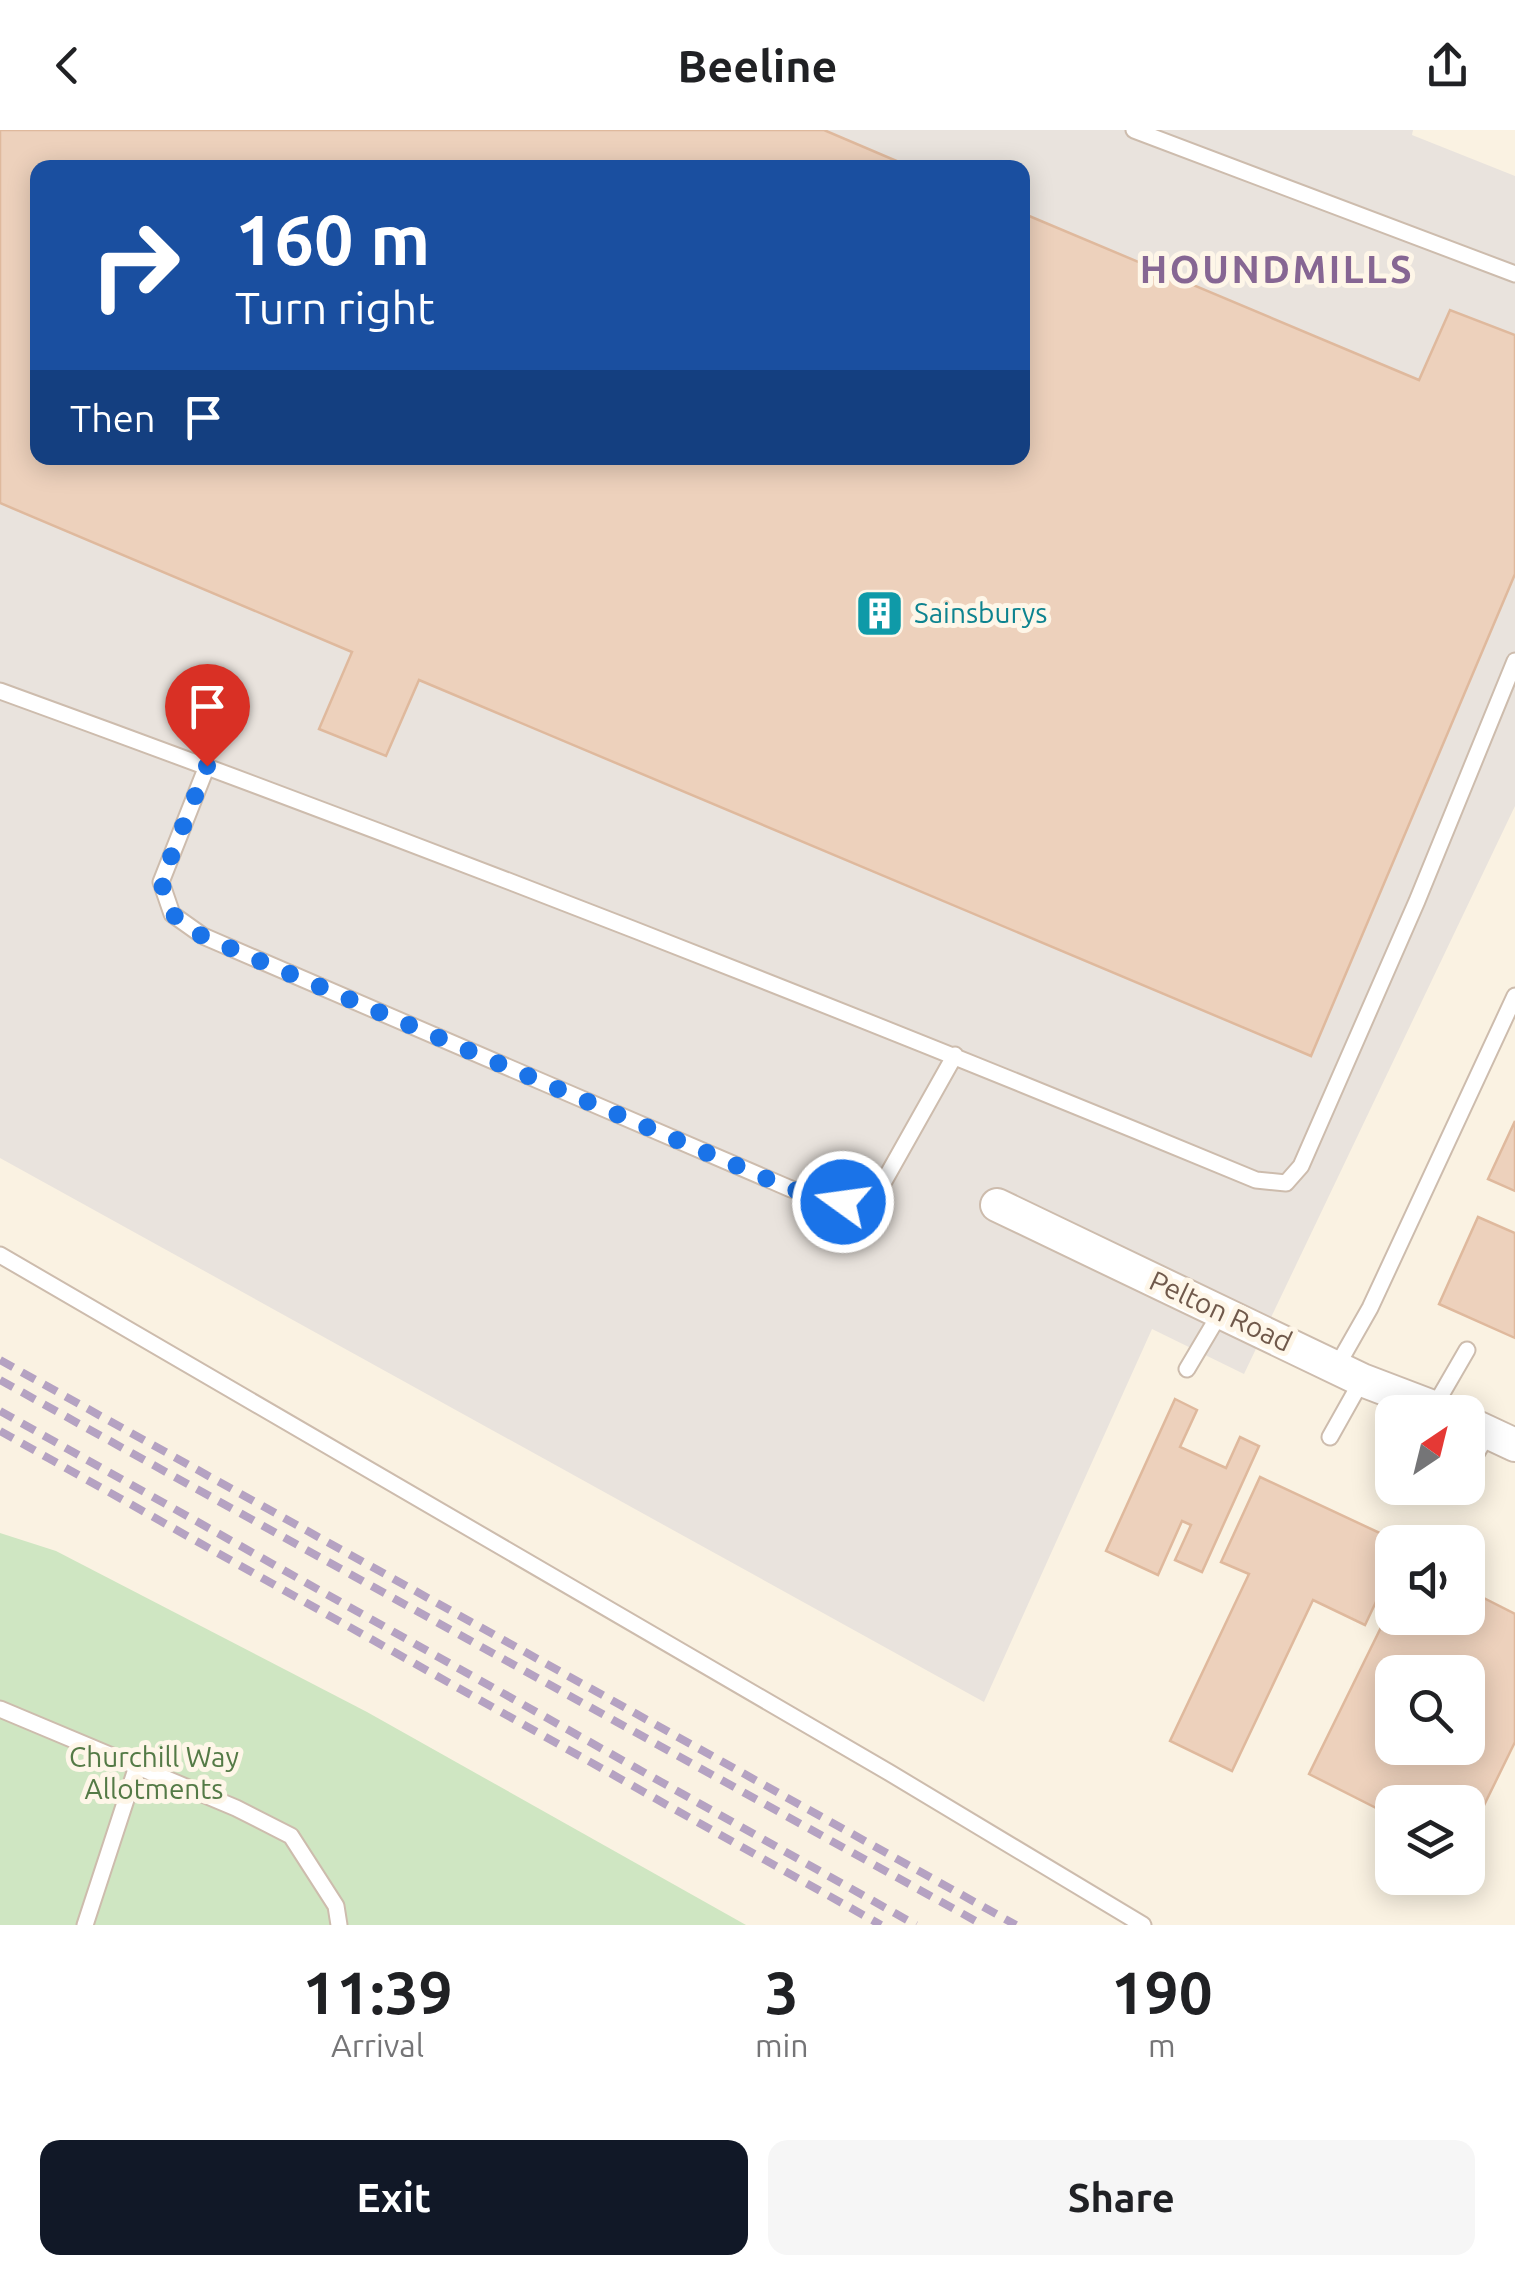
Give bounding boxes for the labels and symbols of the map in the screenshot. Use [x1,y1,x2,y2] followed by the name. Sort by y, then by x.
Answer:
[1140,248,1414,290] district label: HOUNDMILLS
[853,587,905,639] building icon: Sainsburys
[914,597,1047,628] place label: Sainsburys
[165,664,250,767] pin
[791,1150,895,1254] position arrow
[1145,1264,1297,1357] street label: Pelton Road
[1375,1395,1485,1505] north arrow
[69,1741,239,1804] park label: Churchill Way Allotments

